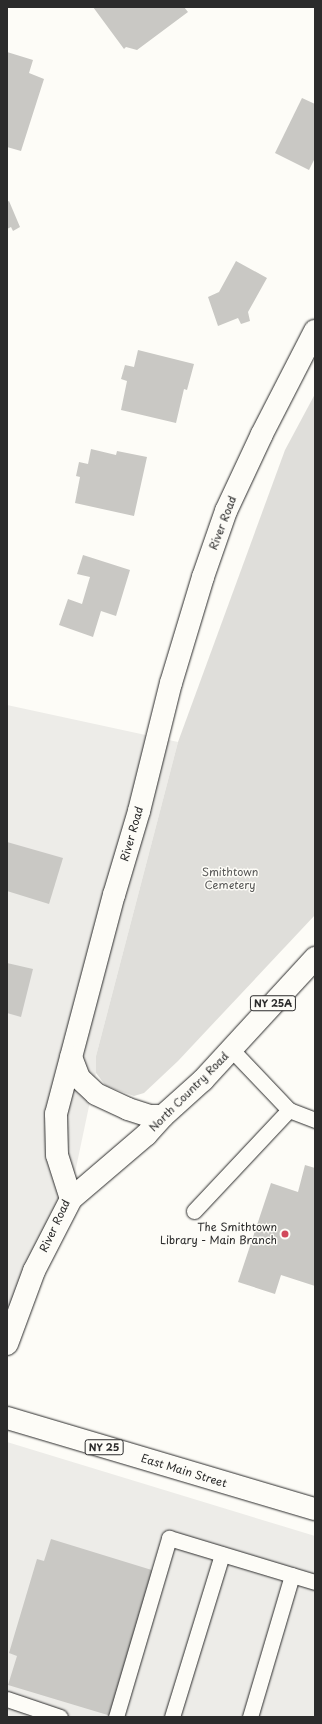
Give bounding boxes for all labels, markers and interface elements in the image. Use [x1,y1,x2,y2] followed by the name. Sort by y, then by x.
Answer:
[207,494,239,552] street label: River Road
[118,805,146,863] street label: River Road
[202,866,258,892] park label: Smithtown Cemetery
[249,995,297,1011] road number: NY 25A
[146,1049,232,1135] street label: North Country Road
[37,1197,73,1255] street label: River Road
[159,1221,277,1247] place label: The Smithtown Library - Main Branch
[280,1229,290,1239] marker: The Smithtown Library - Main Branch
[84,1439,124,1455] road number: NY 25
[139,1452,229,1490] street label: East Main Street

